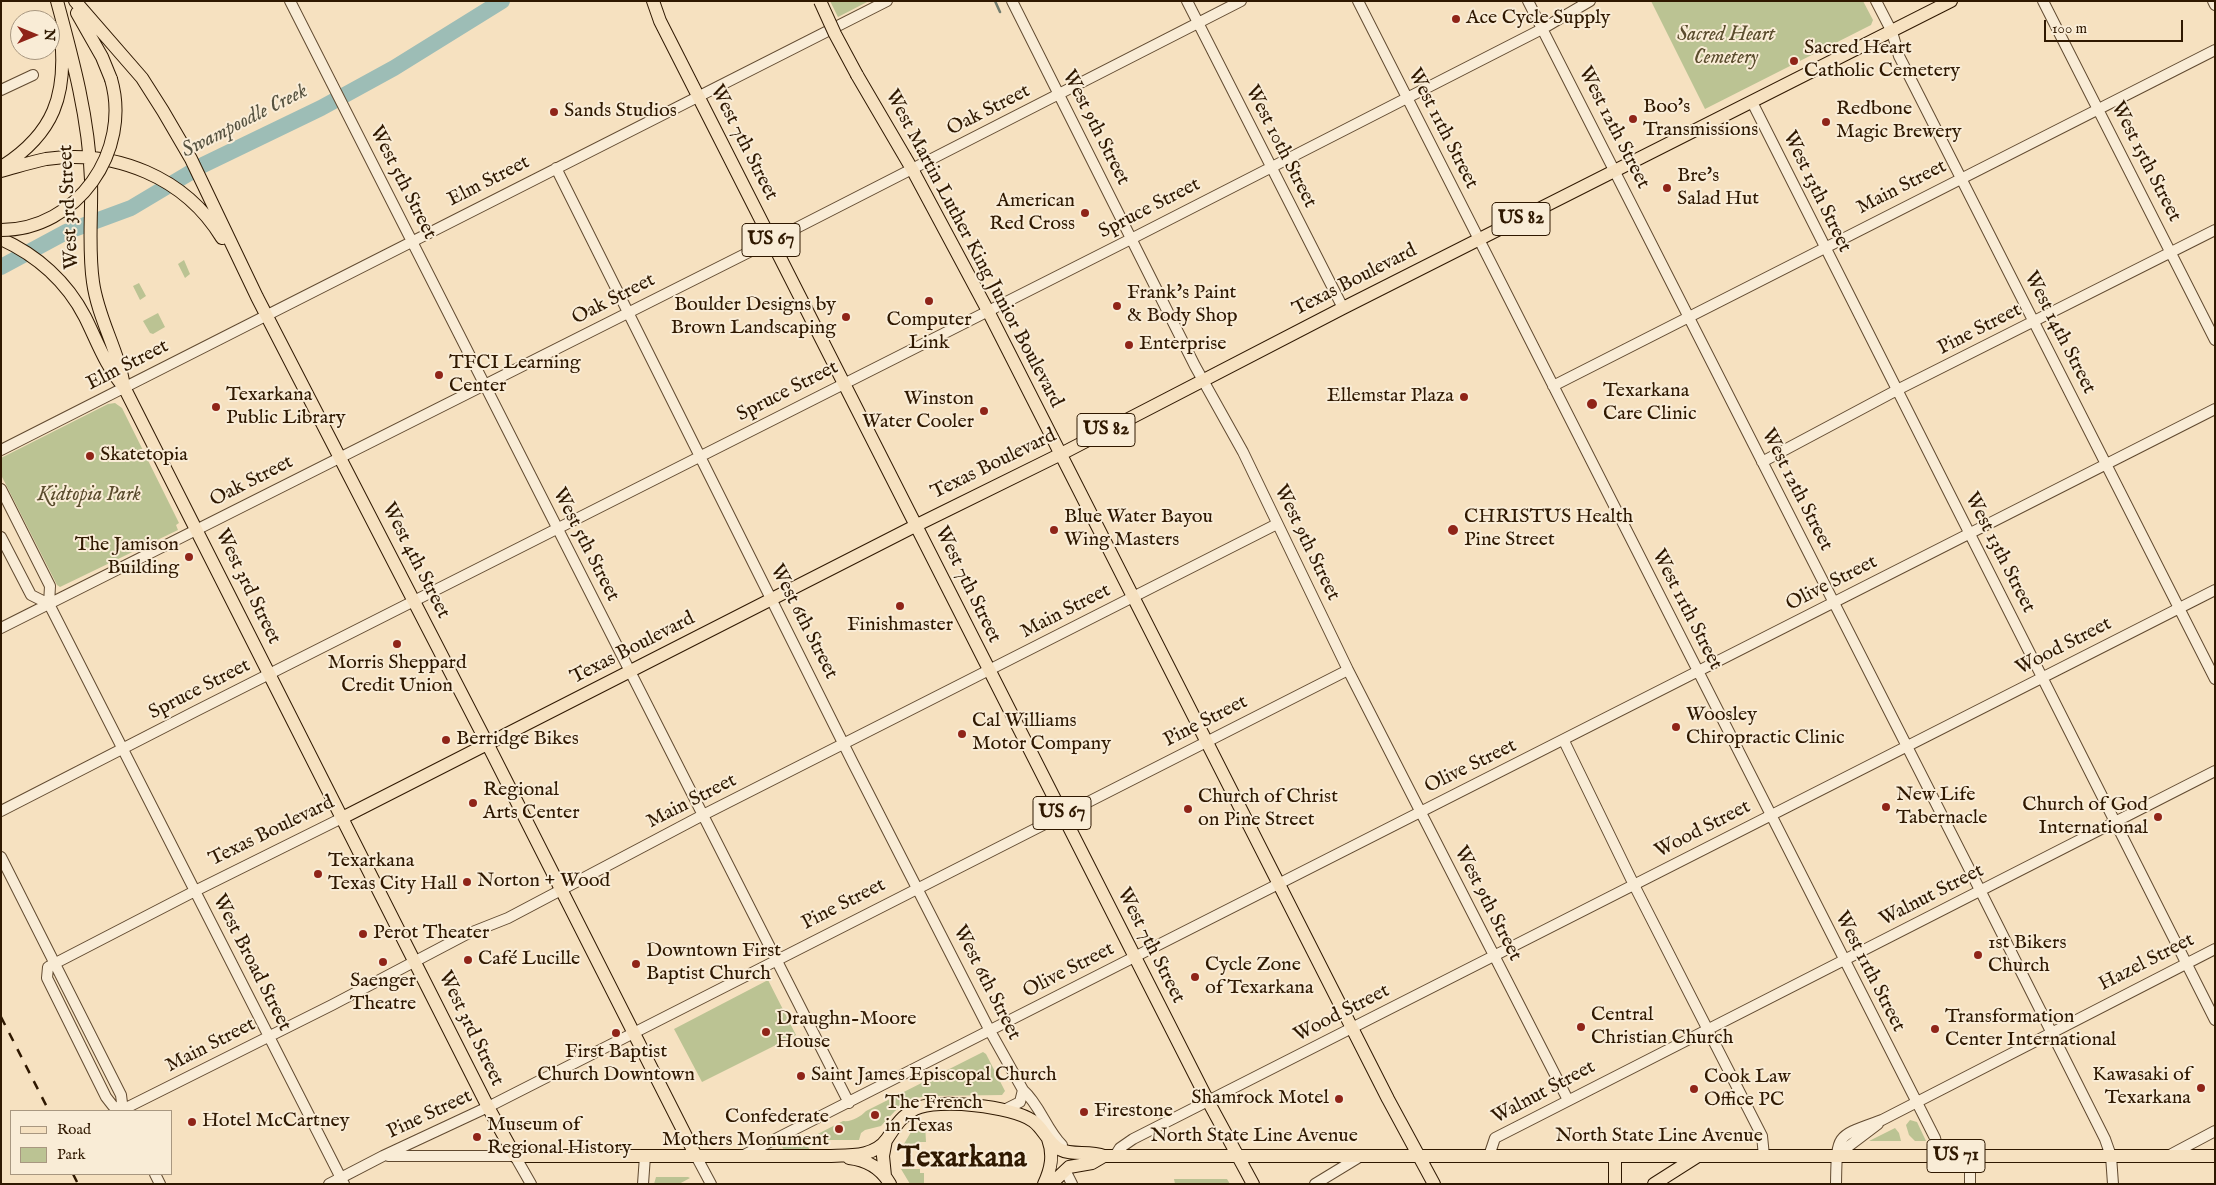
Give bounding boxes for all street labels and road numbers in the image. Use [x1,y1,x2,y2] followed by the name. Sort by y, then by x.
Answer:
[1572,63,1654,193] street label: West 12th Street
[1401,65,1483,193] street label: West 11th Street
[1056,67,1134,189] street label: West 9th Street
[943,80,1035,142] street label: Oak Street
[704,81,782,205] street label: West 7th Street
[1239,82,1321,212] street label: West 10th Street
[879,86,1067,412] street label: West Martin Luther King Junior Boulevard
[2104,98,2186,226] street label: West 15th Street
[363,122,441,244] street label: West 5th Street
[1776,127,1856,257] street label: West 13th Street
[55,144,85,270] street label: West 3rd Street
[444,151,534,213] street label: Elm Street
[1853,155,1951,221] street label: Main Street
[1095,173,1205,245] street label: Spruce Street
[1492,202,1550,235] road number: US 82
[742,224,800,256] road number: US 67
[1289,239,1421,323] street label: Texas Boulevard
[2018,268,2100,398] street label: West 14th Street
[568,269,660,331] street label: Oak Street
[1934,299,2026,361] street label: Pine Street
[83,335,173,397] street label: Elm Street
[733,356,843,428] street label: Spruce Street
[1077,414,1135,446] road number: US 82
[928,424,1060,506] street label: Texas Boulevard
[1755,425,1837,555] street label: West 12th Street
[206,451,298,513] street label: Oak Street
[1268,481,1344,605] street label: West 9th Street
[546,484,624,606] street label: West 5th Street
[1958,489,2040,617] street label: West 13th Street
[376,499,454,623] street label: West 4th Street
[929,523,1005,647] street label: West 7th Street
[209,526,285,648] street label: West 3rd Street
[1645,546,1727,674] street label: West 11th Street
[1782,551,1882,617] street label: Olive Street
[764,561,842,683] street label: West 6th Street
[1017,579,1115,645] street label: Main Street
[567,607,699,691] street label: Texas Boulevard
[2012,613,2116,681] street label: Wood Street
[145,654,255,726] street label: Spruce Street
[1160,691,1252,753] street label: Pine Street
[1421,734,1521,800] street label: Olive Street
[643,769,741,835] street label: Main Street
[206,791,338,873] street label: Texas Boulevard
[1033,796,1091,830] road number: US 67
[1651,796,1755,864] street label: Wood Street
[1448,843,1526,965] street label: West 9th Street
[1876,859,1988,933] street label: Walnut Street
[798,874,890,936] street label: Pine Street
[1111,884,1189,1008] street label: West 7th Street
[206,891,296,1035] street label: West Broad Street
[1828,908,1910,1036] street label: West 11th Street
[947,922,1025,1044] street label: West 6th Street
[2095,929,2199,997] street label: Hazel Street
[1019,938,1119,1004] street label: Olive Street
[432,968,508,1090] street label: West 3rd Street
[1290,980,1394,1048] street label: Wood Street
[162,1013,260,1079] street label: Main Street
[1488,1056,1600,1130] street label: Walnut Street
[384,1085,476,1145] street label: Pine Street
[1150,1125,1358,1149] street label: North State Line Avenue
[1555,1125,1763,1149] street label: North State Line Avenue
[1927,1140,1985,1172] road number: US 71

